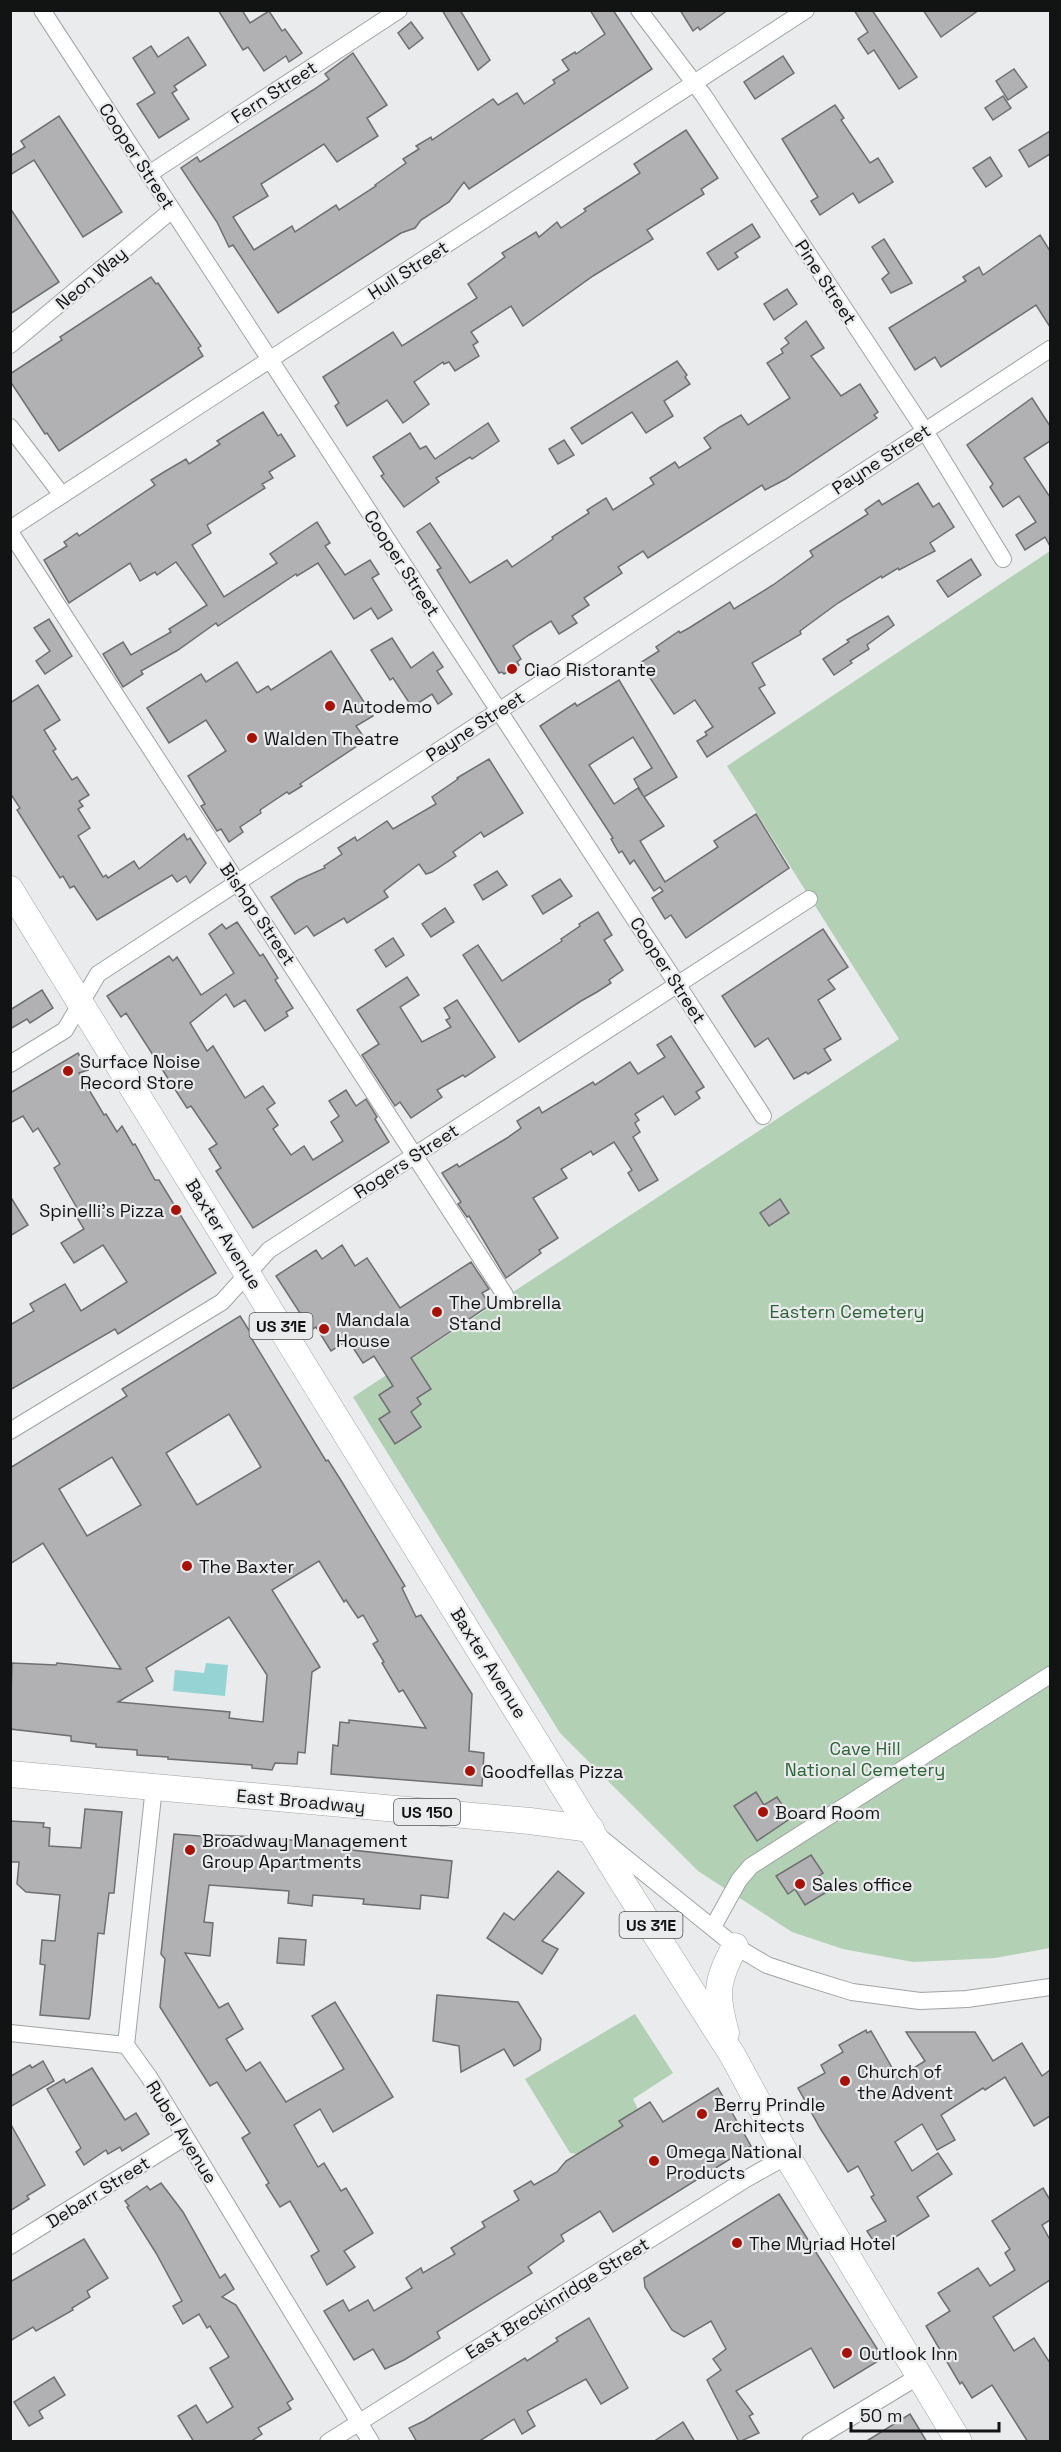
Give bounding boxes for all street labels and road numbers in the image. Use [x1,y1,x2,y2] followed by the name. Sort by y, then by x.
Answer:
[227,56,321,128] street label: Fern Street
[94,98,180,214] street label: Cooper Street
[363,235,453,305] street label: Hull Street
[790,235,862,329] street label: Pine Street
[51,242,131,314] street label: Neon Way
[827,419,935,499] street label: Payne Street
[359,505,445,621] street label: Cooper Street
[421,686,529,766] street label: Payne Street
[215,858,301,970] street label: Bishop Street
[625,912,711,1028] street label: Cooper Street
[349,1119,463,1203] street label: Rogers Street
[181,1174,267,1294] street label: Baxter Avenue
[250,1313,312,1339] road number: US 31E
[446,1603,532,1723] street label: Baxter Avenue
[236,1784,366,1818] street label: East Broadway
[394,1799,460,1825] road number: US 150
[620,1912,682,1938] road number: US 31E
[141,2076,223,2188] street label: Rubel Avenue
[42,2151,154,2233] street label: Debarr Street
[461,2232,653,2364] street label: East Breckinridge Street

